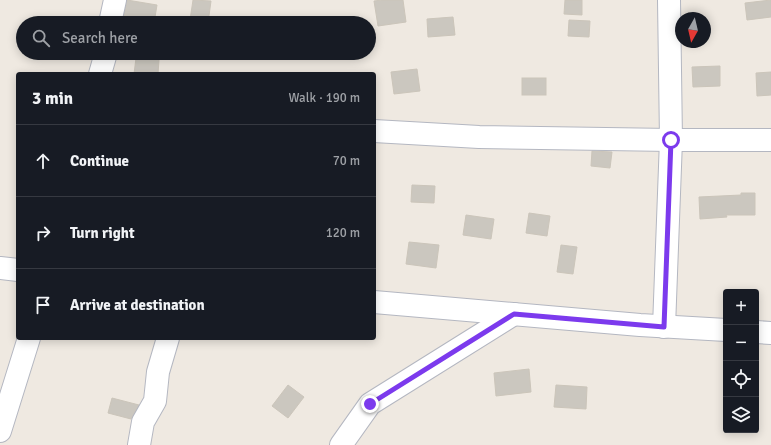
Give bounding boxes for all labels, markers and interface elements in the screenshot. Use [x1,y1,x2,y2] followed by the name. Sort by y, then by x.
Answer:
[675,12,711,48] north arrow
[16,16,376,60] search box
[30,27,52,49] icon: search
[62,29,138,47] text: Search here
[32,88,73,109] text: 3 min
[289,90,360,106] text: Walk · 190 m
[662,131,680,149] route start
[32,150,54,172] icon: ahead
[70,152,129,170] text: Continue
[333,153,360,169] text: 70 m
[32,222,54,244] icon: right
[70,224,135,242] text: Turn right
[326,225,360,241] text: 120 m
[723,289,759,433] map controls
[723,289,759,325] button: +
[32,294,54,316] icon: arrive
[70,296,205,314] text: Arrive at destination
[723,325,759,361] button: −
[723,361,759,397] button: locate
[361,395,379,413] route end
[723,397,759,433] button: layers

